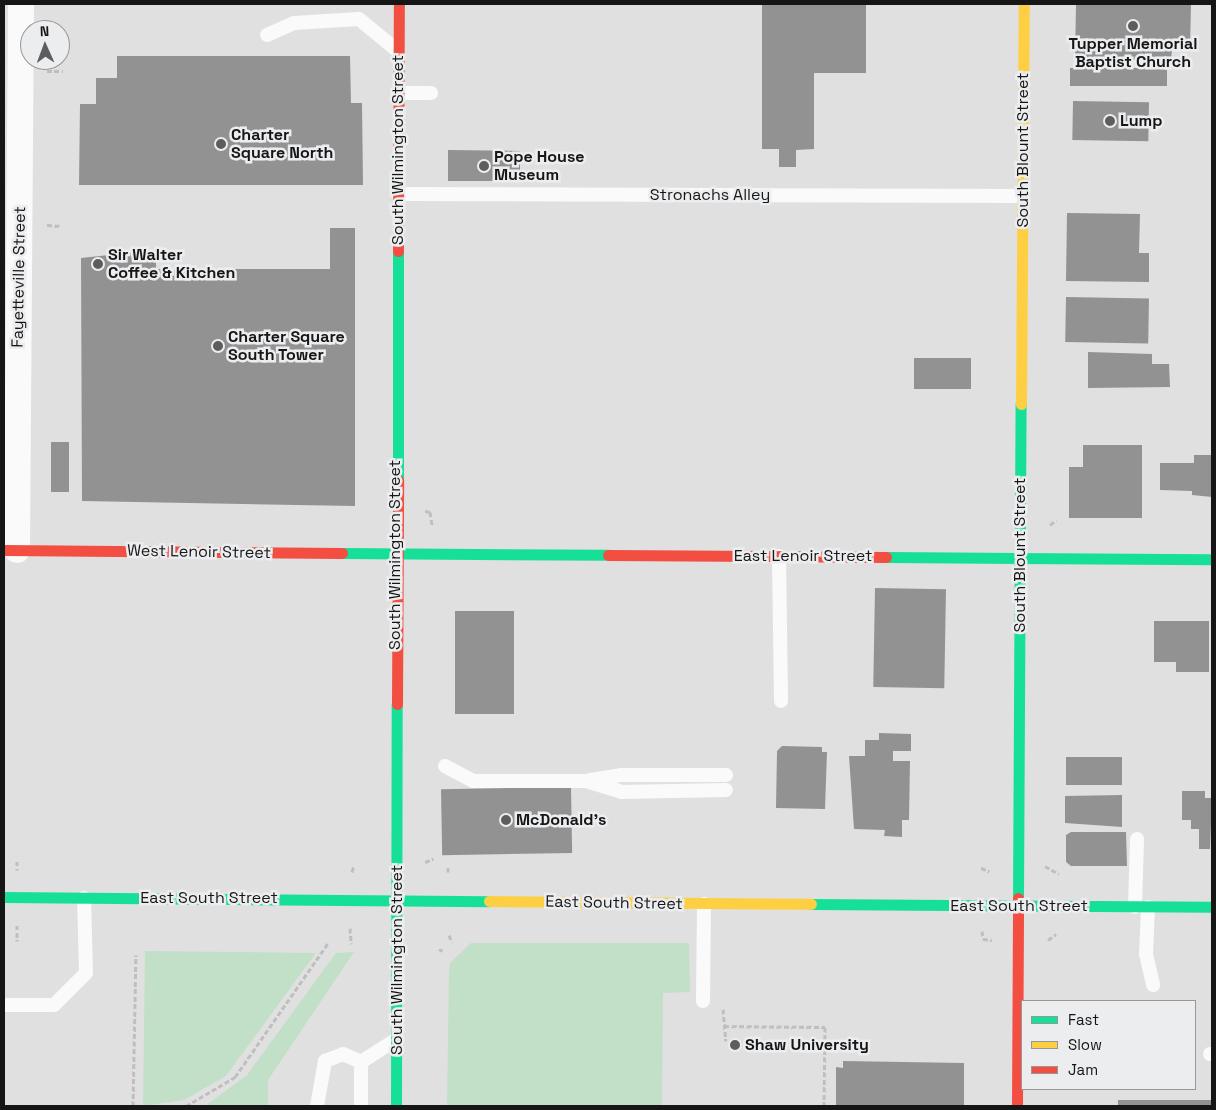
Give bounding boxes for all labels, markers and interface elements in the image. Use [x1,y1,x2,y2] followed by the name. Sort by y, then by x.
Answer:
[20,20,70,70] north arrow
[1127,20,1139,32] marker: Tupper Memorial Baptist Church
[39,22,50,40] text: N
[1068,34,1198,72] place label: Tupper Memorial Baptist Church
[388,55,408,245] street label: South Wilmington Street
[1013,73,1033,227] street label: South Blount Street
[1120,111,1162,131] place label: Lump
[1104,115,1116,127] marker: Lump
[231,125,333,163] place label: Charter Square North
[215,138,227,150] marker: Charter Square North
[494,147,585,185] place label: Pope House Museum
[478,160,490,172] marker: Pope House Museum
[650,185,770,205] street label: Stronachs Alley
[8,206,30,348] street label: Fayetteville Street
[108,245,235,283] place label: Sir Walter Coffee & Kitchen
[92,258,104,270] marker: Sir Walter Coffee & Kitchen
[228,327,345,365] place label: Charter Square South Tower
[212,340,224,352] marker: Charter Square South Tower
[385,460,405,650] street label: South Wilmington Street
[1010,478,1030,632] street label: South Blount Street
[127,541,271,563] street label: West Lenoir Street
[734,546,872,566] street label: East Lenoir Street
[516,810,606,830] place label: McDonald's
[500,814,512,826] marker: McDonald's
[387,865,407,1055] street label: South Wilmington Street
[140,888,278,908] street label: East South Street
[545,892,683,914] street label: East South Street
[950,896,1088,916] street label: East South Street
[1021,1000,1196,1090] legend
[1068,1010,1099,1029] text: Fast
[745,1035,869,1055] place label: Shaw University
[1068,1035,1102,1054] text: Slow
[729,1039,741,1051] marker: Shaw University
[1068,1060,1098,1079] text: Jam

